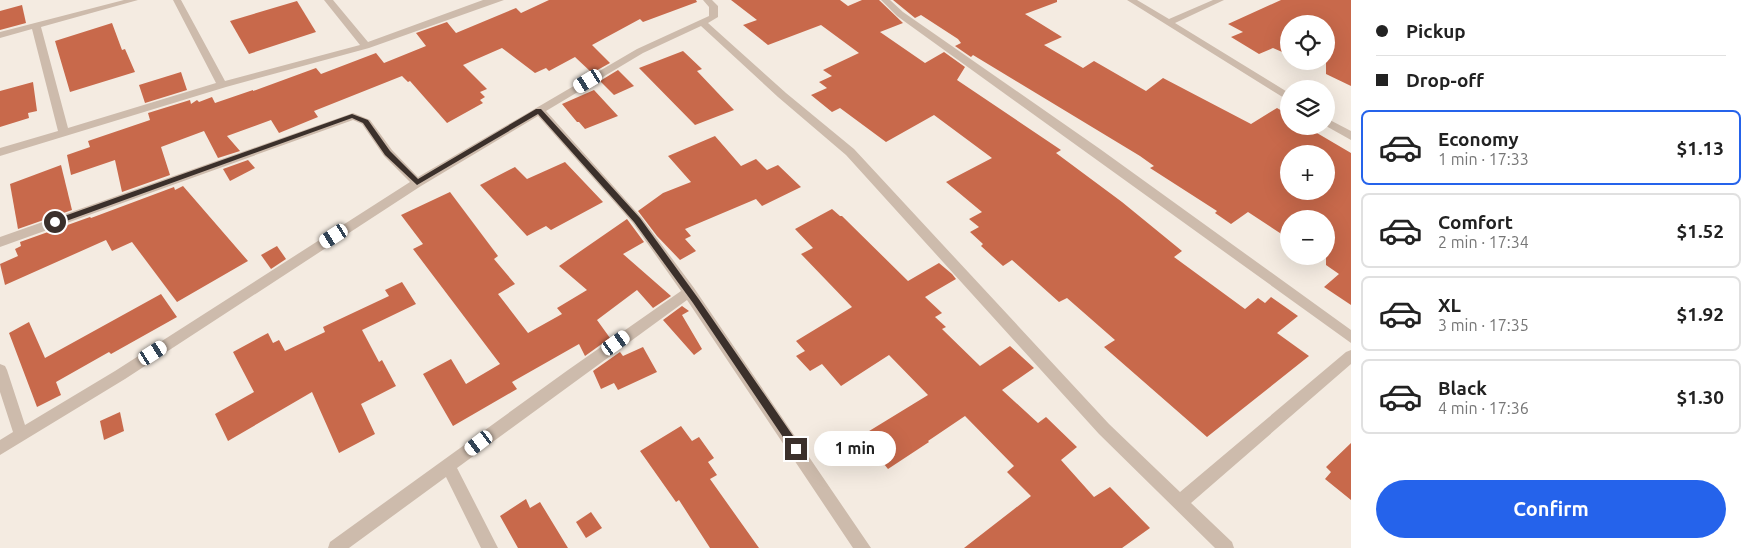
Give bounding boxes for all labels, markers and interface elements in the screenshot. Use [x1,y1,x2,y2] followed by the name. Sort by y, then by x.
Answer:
[1280,15,1335,265] map controls
[1280,15,1335,70] button: locate
[1406,20,1466,42] text: Pickup
[571,67,604,95] car
[1406,69,1484,91] text: Drop-off
[1280,80,1335,135] button: layers
[1378,125,1423,170] icon: car
[1438,128,1519,150] text: Economy
[1676,137,1724,159] text: $1.13
[1280,145,1335,200] button: +
[1438,150,1529,168] text: 1 min · 17:33
[1378,208,1423,253] icon: car
[1280,210,1335,265] button: −
[44,211,66,233] route start
[1438,211,1513,233] text: Comfort
[1676,220,1724,242] text: $1.52
[317,222,350,250] car
[1438,233,1529,251] text: 2 min · 17:34
[1378,291,1423,336] icon: car
[1438,294,1461,316] text: XL
[1676,303,1724,325] text: $1.92
[1438,316,1529,334] text: 3 min · 17:35
[599,328,632,358] car
[136,339,169,367] car
[1378,374,1423,419] icon: car
[1438,377,1487,399] text: Black
[1676,386,1724,408] text: $1.30
[1438,399,1529,417] text: 4 min · 17:36
[462,428,495,458] car
[814,432,896,466] callout: 1 min
[785,438,807,460] route end
[835,439,875,457] text: 1 min
[1376,480,1726,538] button: Confirm

